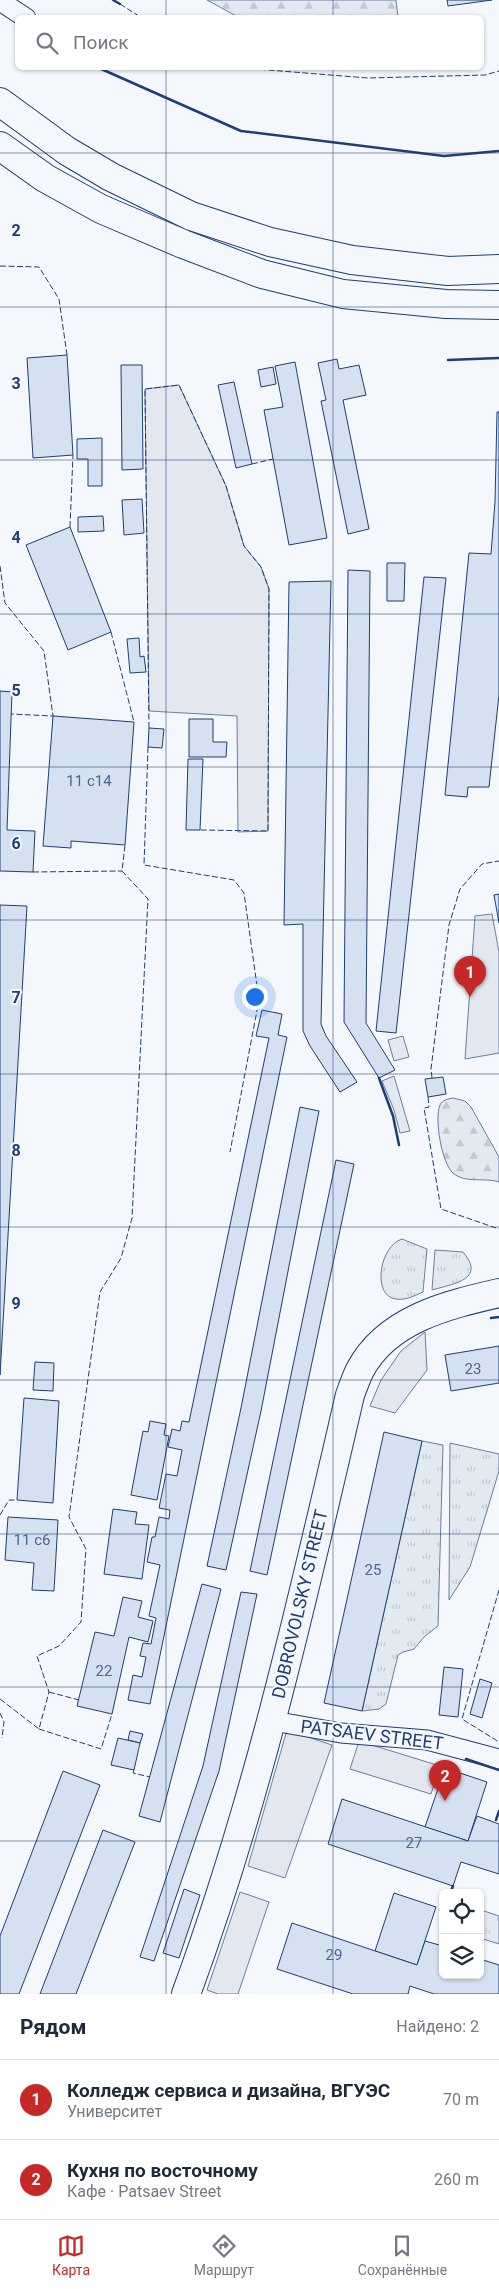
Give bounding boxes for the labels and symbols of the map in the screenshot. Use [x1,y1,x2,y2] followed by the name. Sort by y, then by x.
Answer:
[11,221,21,240] text: 2
[11,374,21,393] text: 3
[11,528,21,547] text: 4
[11,681,21,700] text: 5
[66,772,112,790] house number: 11 с14
[11,834,21,853] text: 6
[454,956,486,997] pin: 1
[242,984,268,1010] your location
[11,988,21,1007] text: 7
[11,1141,21,1160] text: 8
[11,1294,21,1313] text: 9
[465,1360,481,1378] house number: 23
[268,1507,332,1700] street label: DOBROVOLSKY STREET
[14,1531,50,1549] house number: 11 с6
[365,1561,381,1579] house number: 25
[96,1662,112,1680] house number: 22
[299,1715,445,1754] street label: PATSAEV STREET
[429,1760,461,1801] pin: 2
[406,1834,422,1852] house number: 27
[326,1946,342,1964] house number: 29

